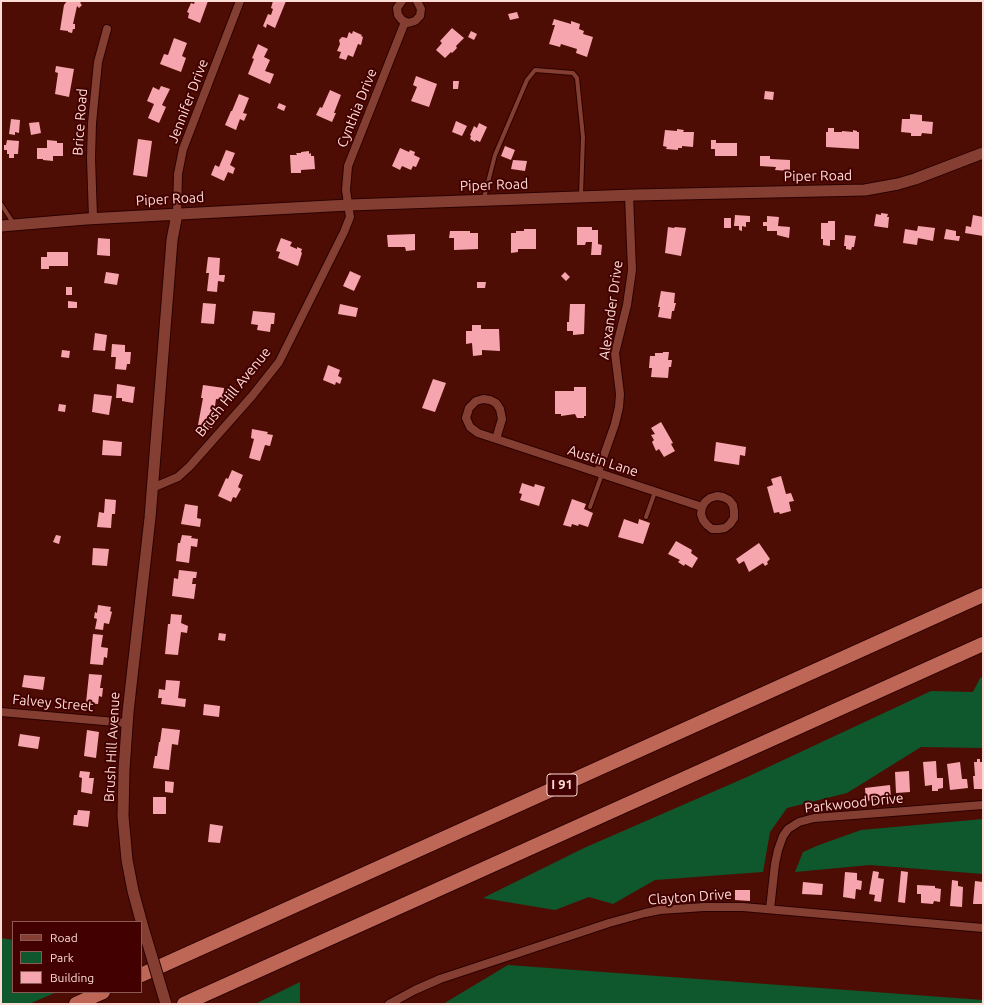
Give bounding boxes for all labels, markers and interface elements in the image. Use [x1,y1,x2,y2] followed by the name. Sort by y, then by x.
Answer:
[164,57,212,145] street label: Jennifer Drive
[334,66,380,150] street label: Cynthia Drive
[69,88,91,156] street label: Brice Road
[784,167,852,185] street label: Piper Road
[459,175,529,195] street label: Piper Road
[135,189,205,209] street label: Piper Road
[596,259,626,361] street label: Alexander Drive
[192,344,274,440] street label: Brush Hill Avenue
[566,442,640,480] street label: Austin Lane
[12,691,94,715] street label: Falvey Street
[101,691,123,803] street label: Brush Hill Avenue
[547,774,577,796] road number: I 91
[804,789,904,817] street label: Parkwood Drive
[647,886,733,908] street label: Clayton Drive
[12,921,142,993] legend
[50,931,78,944] text: Road
[50,951,74,964] text: Park
[50,971,94,984] text: Building

